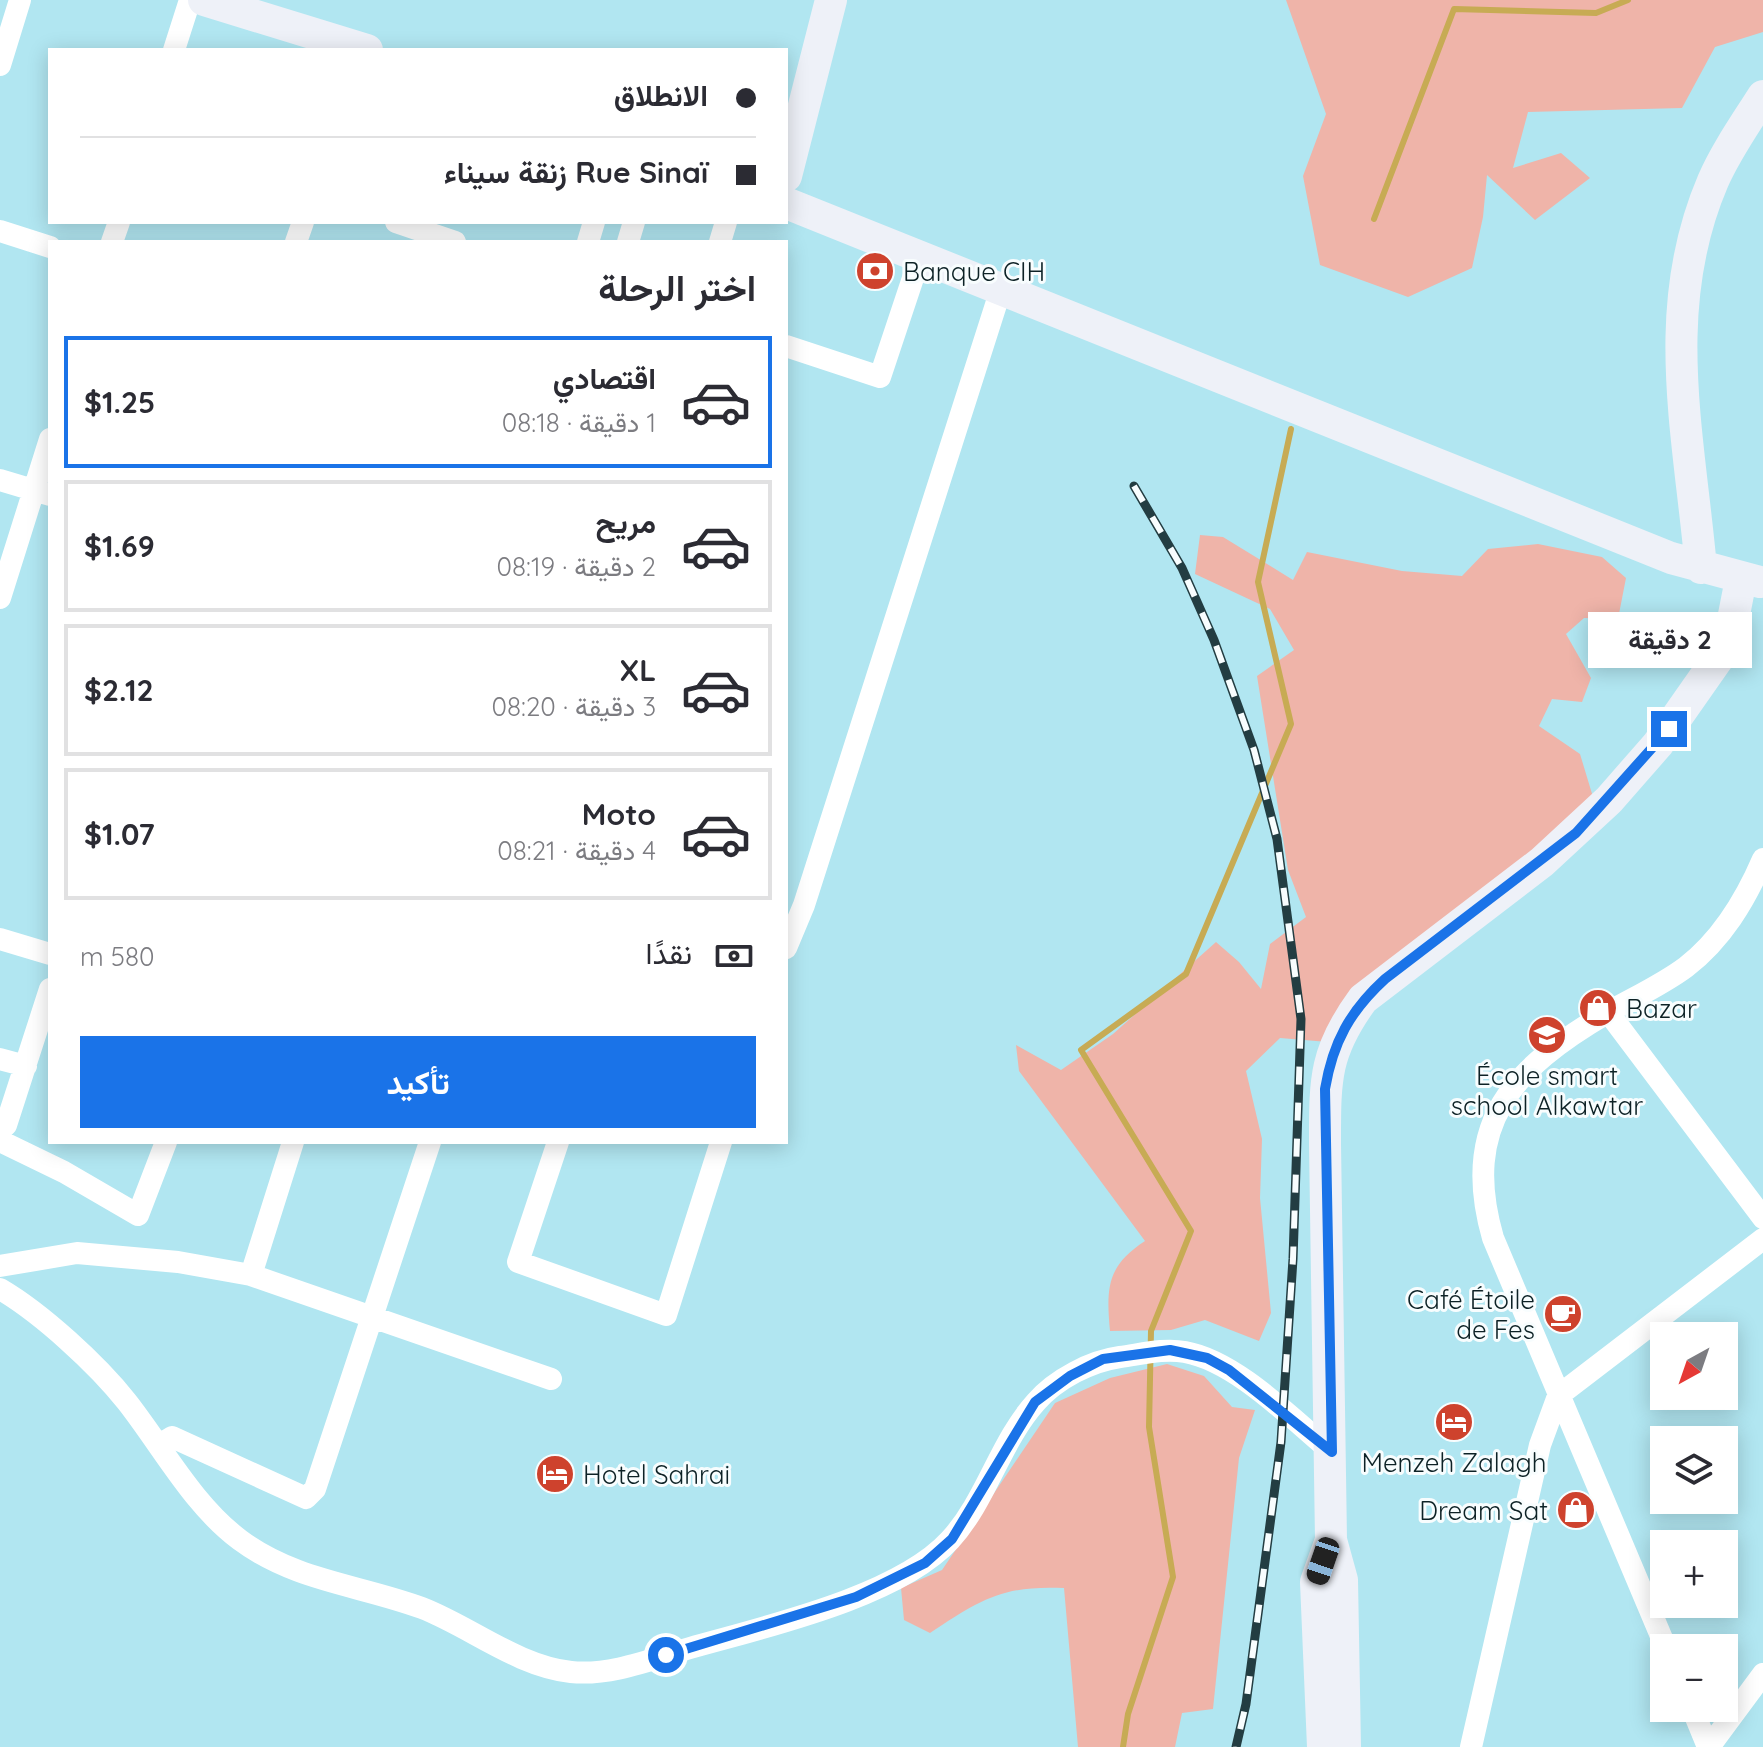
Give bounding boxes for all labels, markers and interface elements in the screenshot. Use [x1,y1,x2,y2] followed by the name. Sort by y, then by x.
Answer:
[614,76,708,114] text: الانطلاق
[444,153,708,191] text: Rue Sinaï زنقة سيناء
[854,250,896,292] bank icon: Banque CIH
[903,255,1045,288] place label: Banque CIH
[598,265,756,310] text: اختر الرحلة
[553,359,656,397] text: اقتصادي
[680,366,752,438] icon: car
[84,383,155,421] text: $1.25
[502,406,656,439] text: 1 دقيقة · 08:18
[596,503,656,541] text: مريح
[680,510,752,582] icon: car
[84,527,155,565] text: $1.69
[497,550,656,583] text: 2 دقيقة · 08:19
[1587,613,1751,669] callout: 2 دقيقة
[1628,623,1712,656] text: 2 دقيقة
[619,651,656,689] text: XL
[680,654,752,726] icon: car
[84,671,154,709] text: $2.12
[492,690,656,723] text: 3 دقيقة · 08:20
[1651,711,1687,747] route end
[582,795,656,833] text: Moto
[680,798,752,870] icon: car
[84,815,155,853] text: $1.07
[497,834,656,867] text: 4 دقيقة · 08:21
[646,934,692,972] text: نقدًا
[712,934,756,978] icon: cash
[80,940,155,973] text: 580 m
[1577,987,1619,1029] shop icon: Bazar
[1626,992,1697,1025] place label: Bazar
[1526,1014,1568,1056] school or university icon: École smart school Alkawtar
[80,1036,756,1128] button: تأكيد
[1451,1059,1643,1122] place label: École smart school Alkawtar
[1407,1283,1535,1346] place label: Café Étoile de Fes
[1542,1293,1584,1335] cafe icon: Café Étoile de Fes
[1650,1322,1738,1410] north arrow
[1650,1322,1738,1722] map controls
[1433,1401,1475,1443] hotel icon: Menzeh Zalagh
[1650,1426,1738,1514] button: layers
[1361,1446,1547,1479] place label: Menzeh Zalagh
[534,1453,576,1495] hotel icon: Hotel Sahrai
[583,1458,730,1491] place label: Hotel Sahrai
[1555,1489,1597,1531] shop icon: Dream Sat
[1419,1494,1548,1527] place label: Dream Sat
[1650,1530,1738,1618] button: +
[1304,1534,1342,1588] car
[1650,1634,1738,1722] button: −
[648,1637,684,1673] route start

